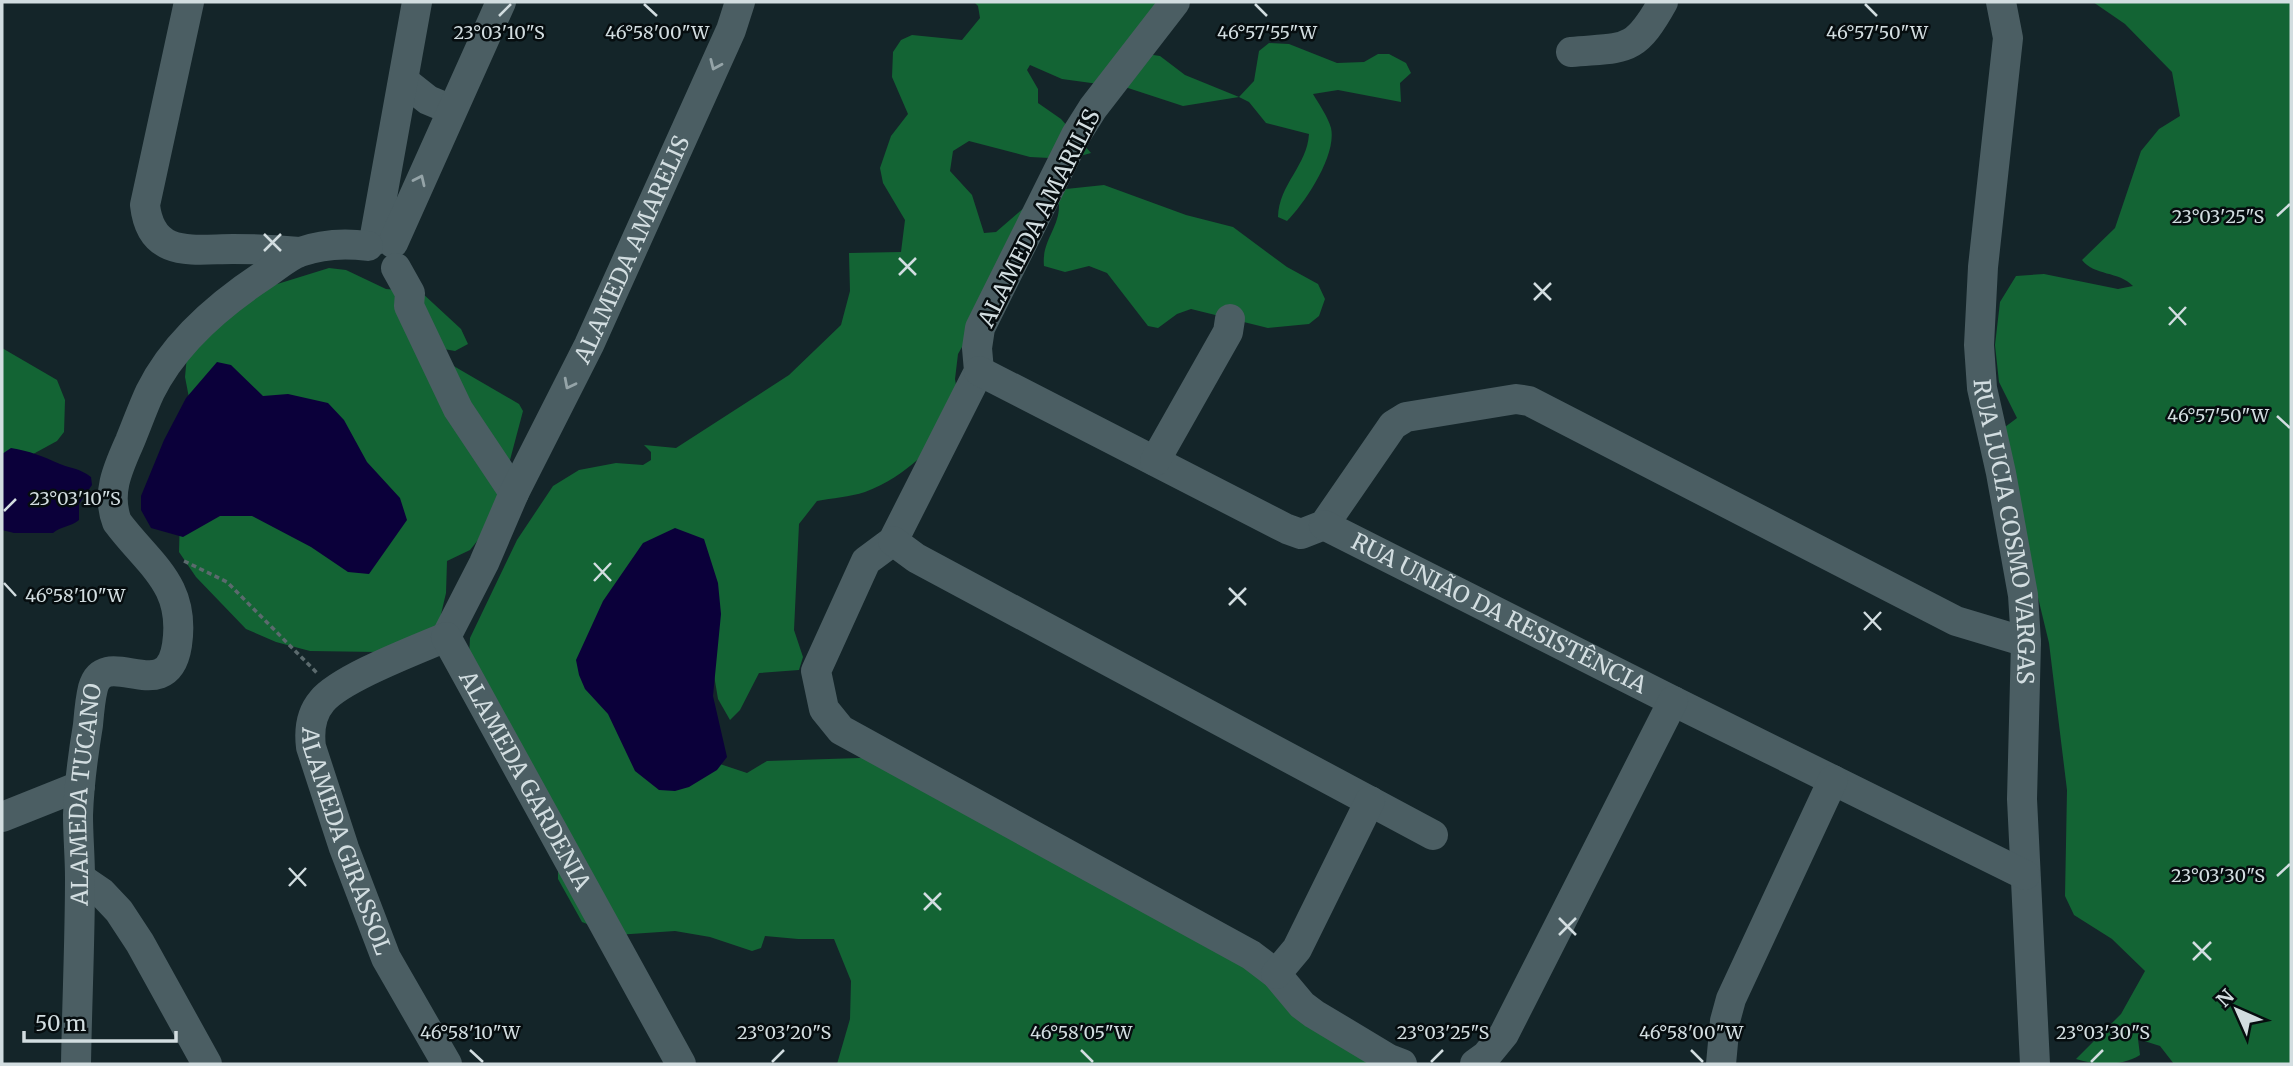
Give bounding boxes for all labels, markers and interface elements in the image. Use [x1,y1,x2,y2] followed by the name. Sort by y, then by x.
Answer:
[453,21,545,44] text: 23°03'10"S
[605,21,710,44] text: 46°58'00"W
[1217,21,1318,44] text: 46°57'55"W
[1826,21,1929,44] text: 46°57'50"W
[709,58,723,71] one-way arrow
[971,104,1106,332] street label: ALAMEDA AMARILIS
[567,131,696,369] street label: ALAMEDA AMARELIS
[412,175,426,187] one-way arrow
[2172,205,2265,228] text: 23°03'25"S
[564,376,578,389] one-way arrow
[1967,378,2041,685] street label: RUA LUCIA COSMO VARGAS
[2167,404,2270,427] text: 46°57'50"W
[29,487,121,510] text: 23°03'10"S
[1347,526,1652,700] street label: RUA UNIÃO DA RESISTÊNCIA
[25,584,126,607] text: 46°58'10"W
[453,665,598,896] street label: ALAMEDA GARDENIA
[63,680,108,907] street label: ALAMEDA TUCANO
[296,726,398,959] street label: ALAMEDA GIRASSOL
[2171,864,2265,887] text: 23°03'30"S
[2202,975,2272,1045] north arrow
[2211,984,2239,1012] text: N
[24,1000,177,1044] scale bar
[35,1010,86,1037] text: 50 m
[420,1021,521,1044] text: 46°58'10"W
[737,1021,831,1044] text: 23°03'20"S
[1030,1021,1133,1044] text: 46°58'05"W
[1397,1021,1490,1044] text: 23°03'25"S
[1639,1021,1744,1044] text: 46°58'00"W
[2056,1021,2150,1044] text: 23°03'30"S

